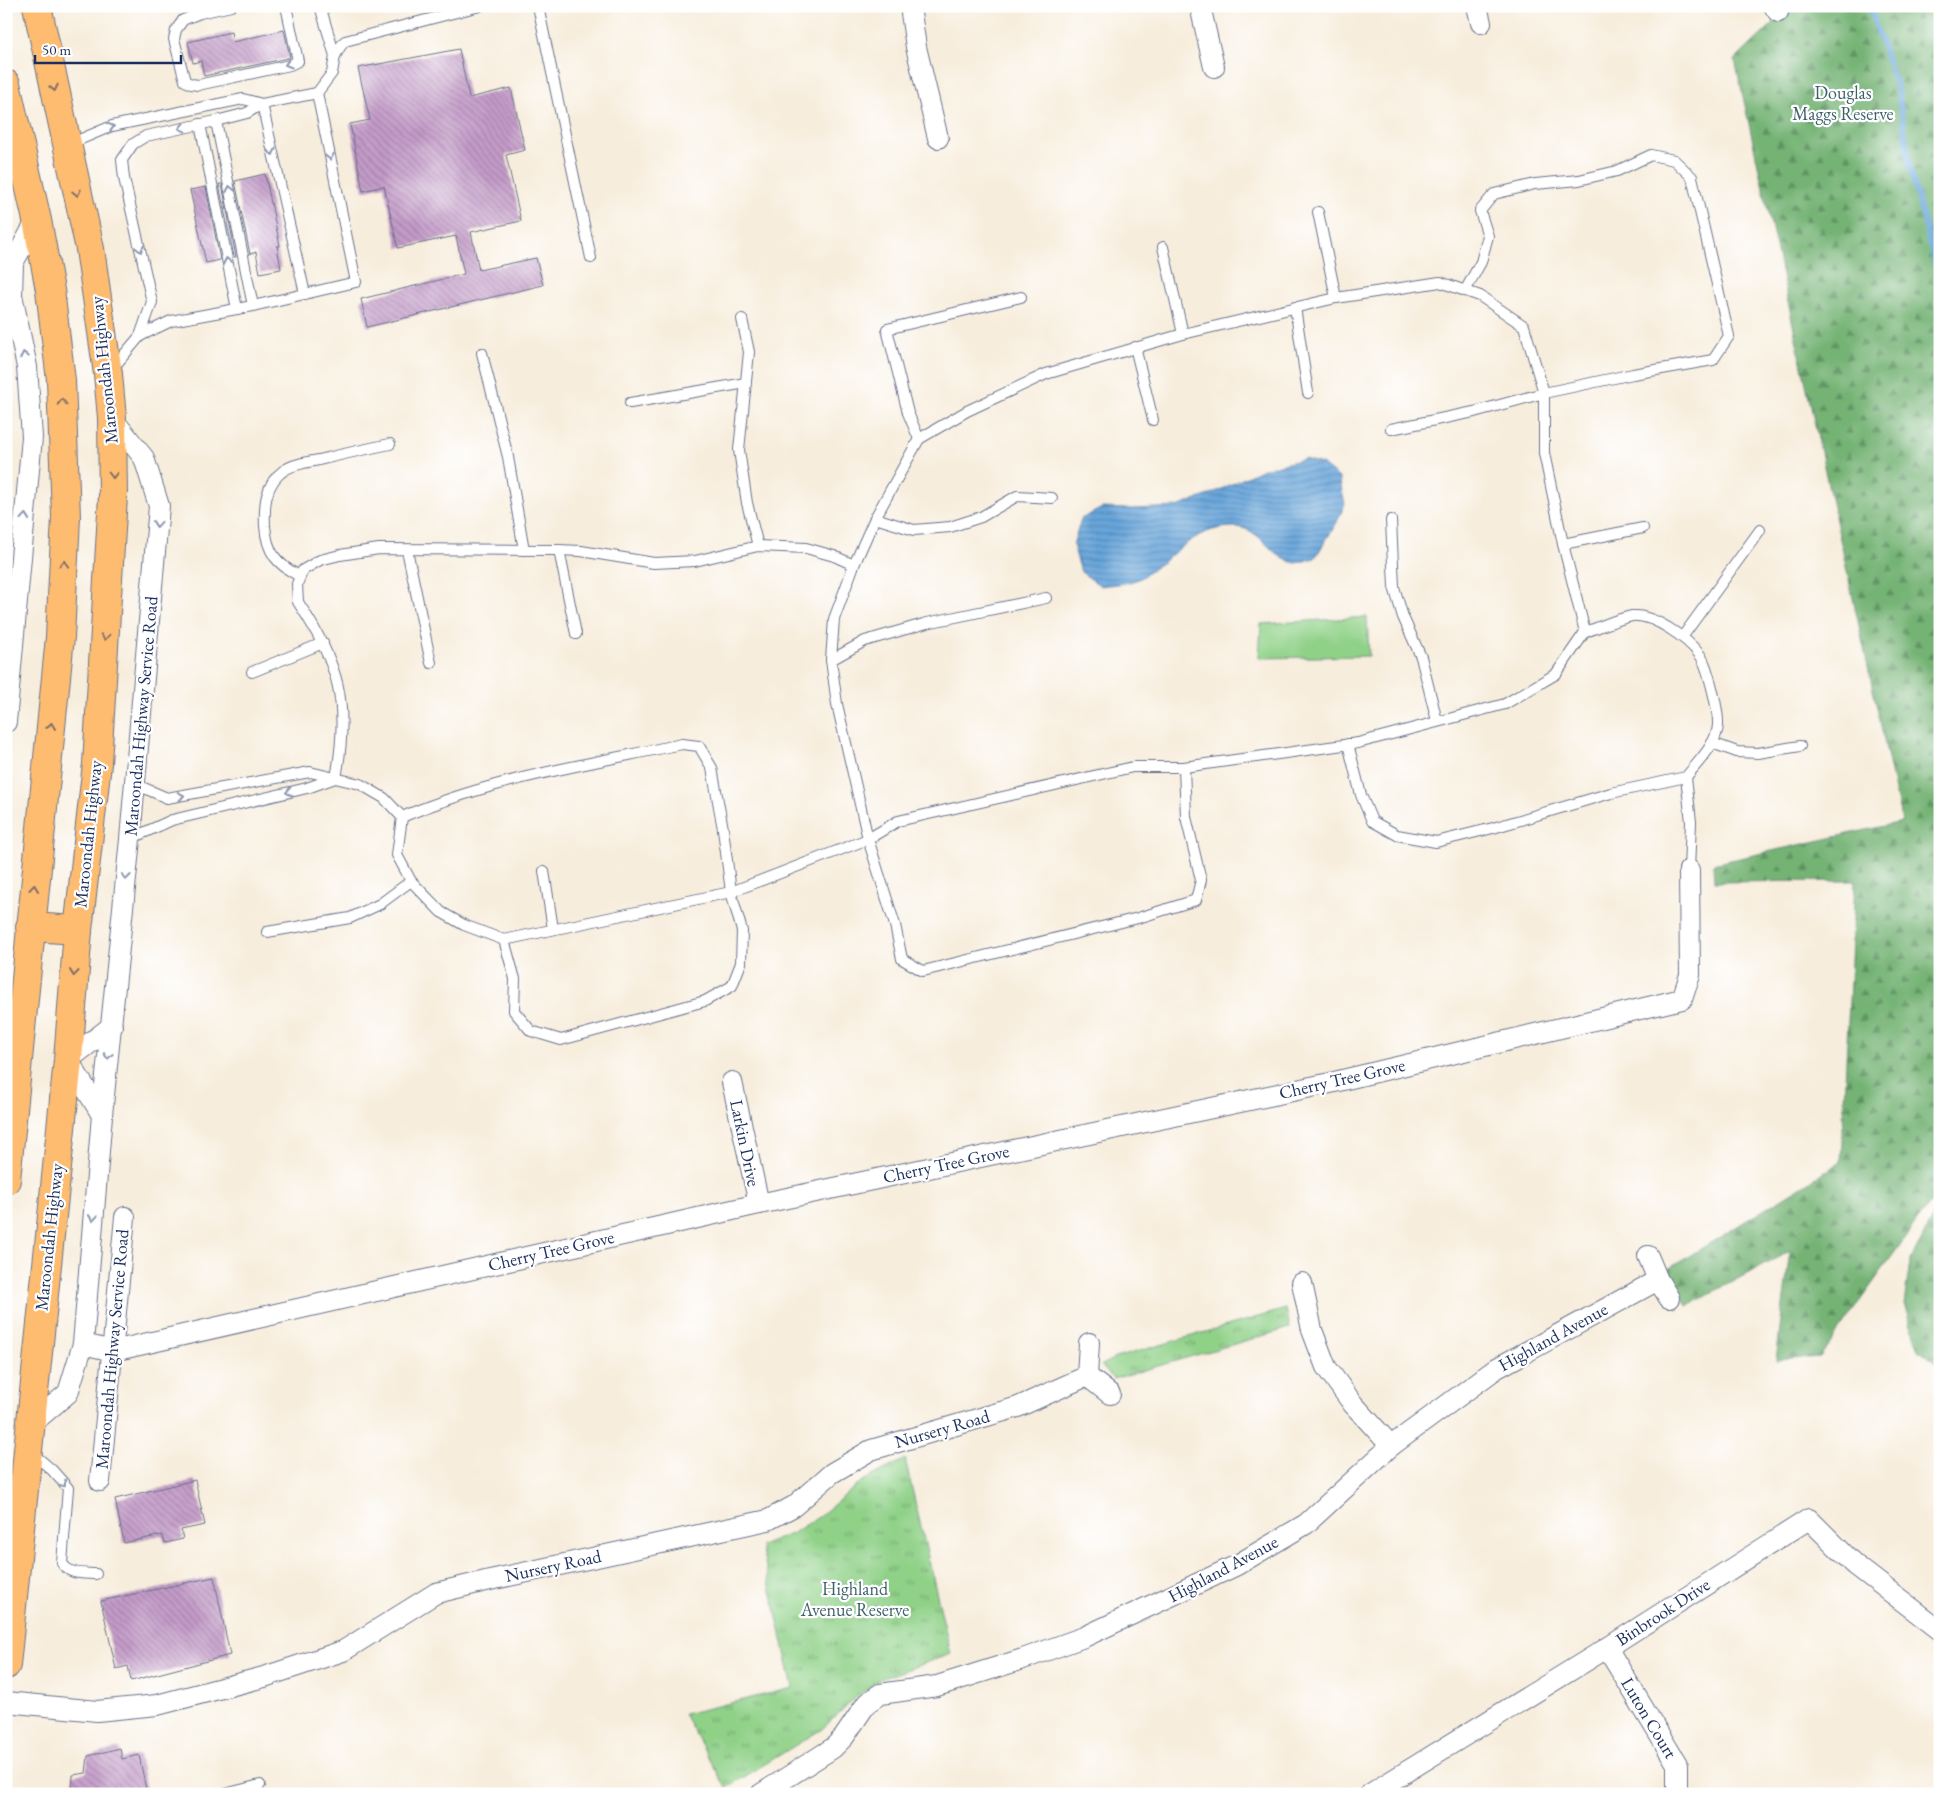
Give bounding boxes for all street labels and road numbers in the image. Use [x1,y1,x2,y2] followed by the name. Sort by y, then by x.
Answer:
[84,295,123,445] street label: Maroondah Highway
[119,594,163,837] street label: Maroondah Highway Service Road
[68,759,107,909] street label: Maroondah Highway
[1277,1053,1407,1104] street label: Cherry Tree Grove
[725,1097,766,1188] street label: Larkin Drive
[881,1139,1011,1188] street label: Cherry Tree Grove
[29,1162,68,1312] street label: Maroondah Highway
[486,1225,616,1276] street label: Cherry Tree Grove
[90,1227,134,1470] street label: Maroondah Highway Service Road
[1494,1297,1611,1376] street label: Highland Avenue
[892,1404,993,1453] street label: Nursery Road
[1164,1530,1282,1607] street label: Highland Avenue
[503,1544,604,1587] street label: Nursery Road
[1611,1573,1714,1651] street label: Binbrook Drive
[1616,1673,1683,1763] street label: Luton Court

